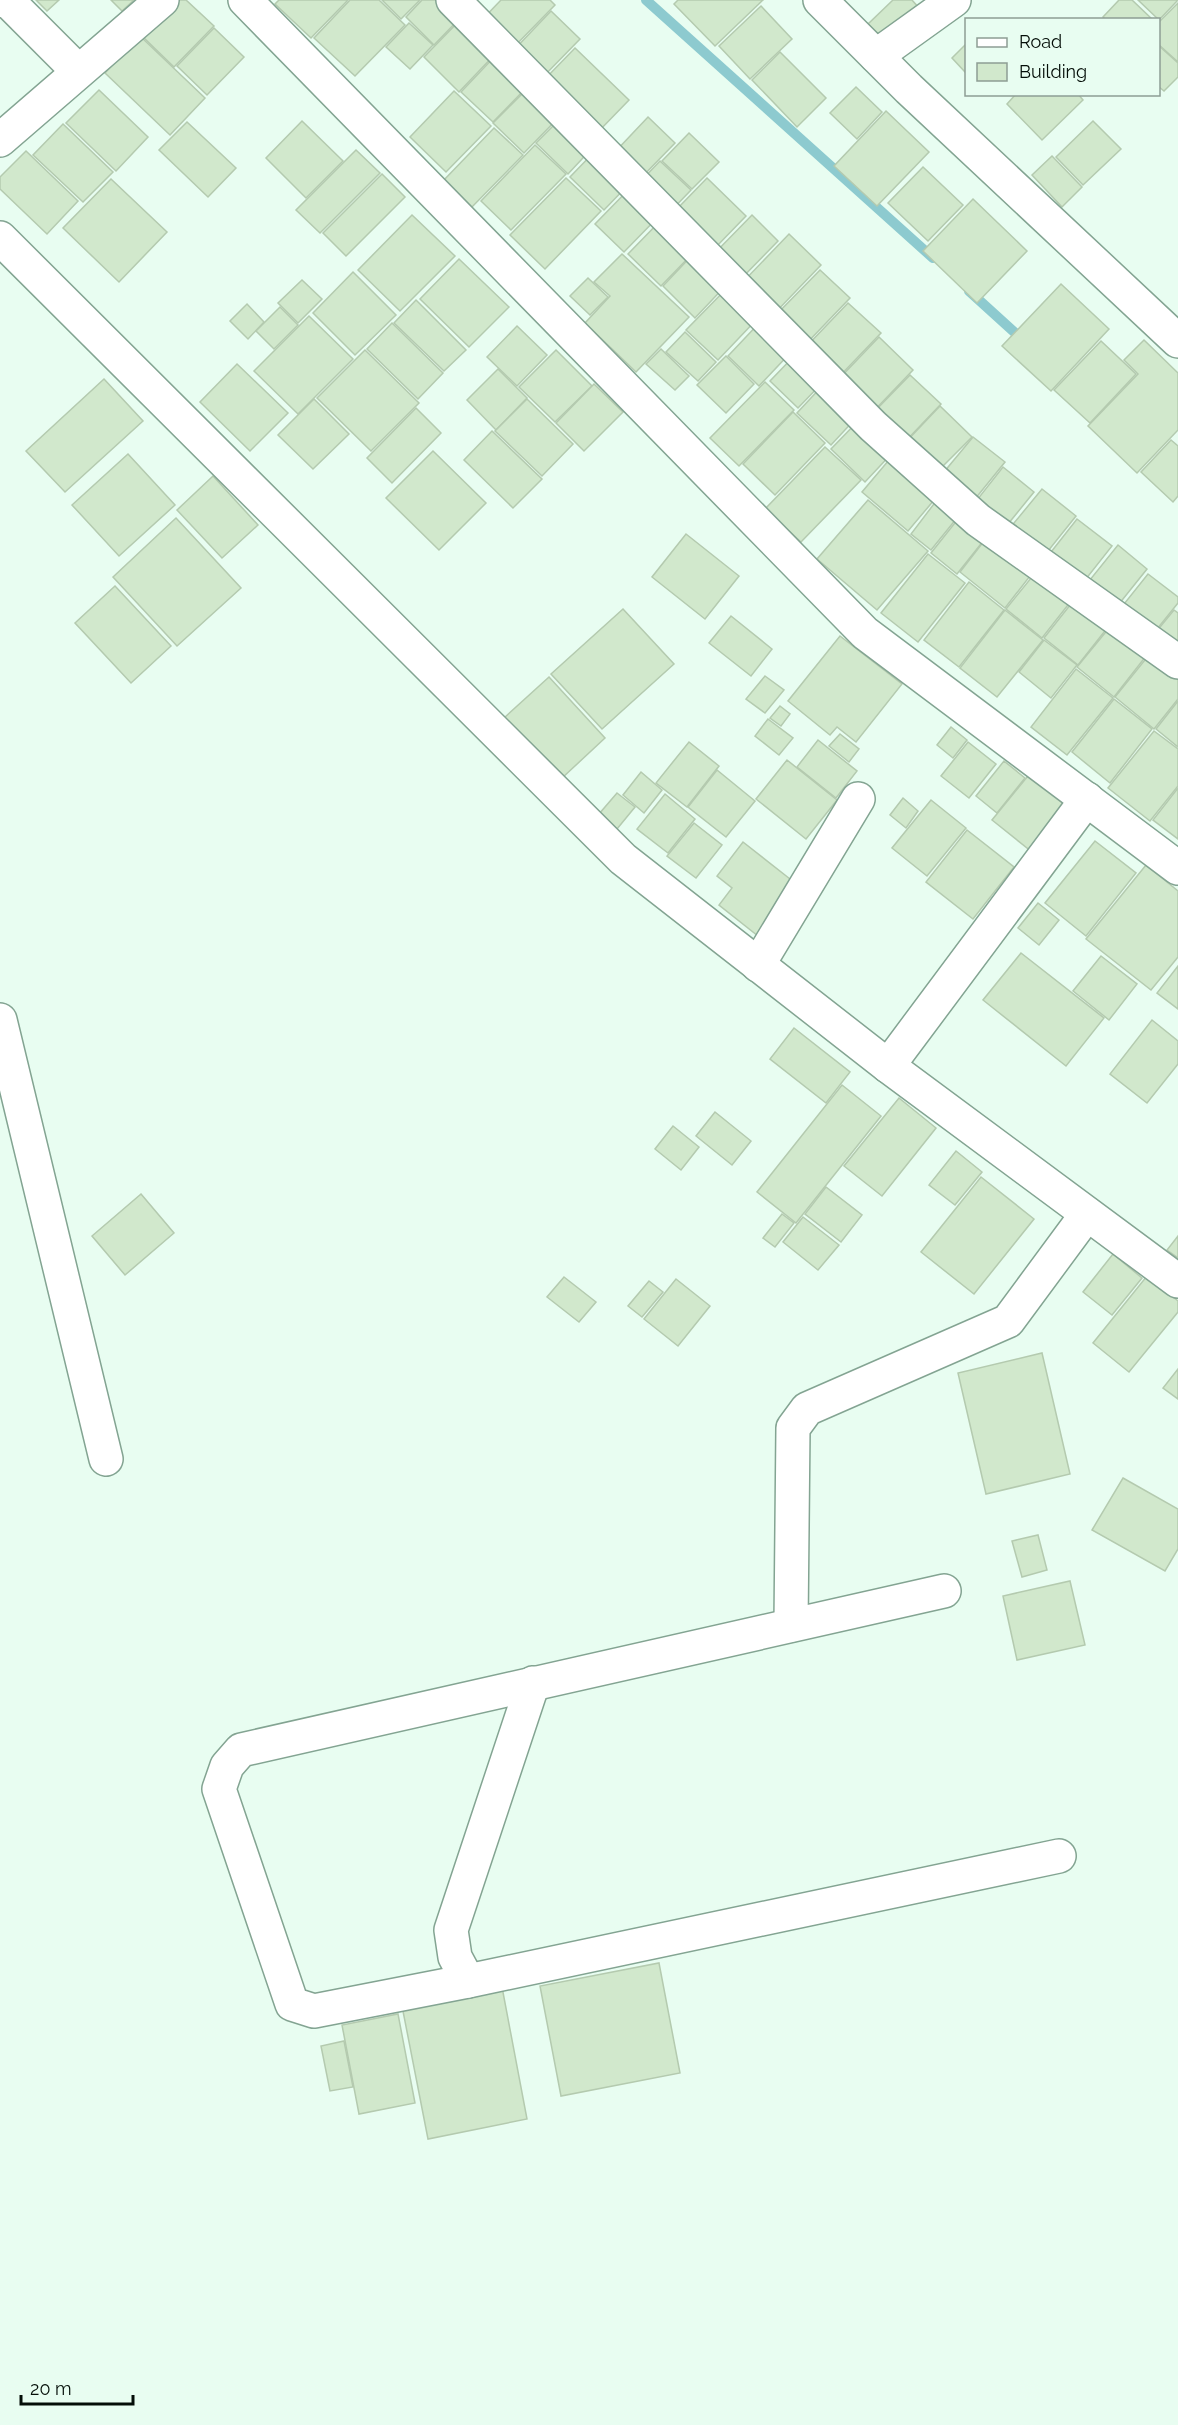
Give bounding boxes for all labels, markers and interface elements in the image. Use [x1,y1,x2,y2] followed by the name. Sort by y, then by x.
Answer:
[965,18,1160,96] legend
[1019,31,1062,52] text: Road
[1019,61,1087,82] text: Building
[21,2368,134,2406] scale bar
[30,2378,72,2399] text: 20 m

